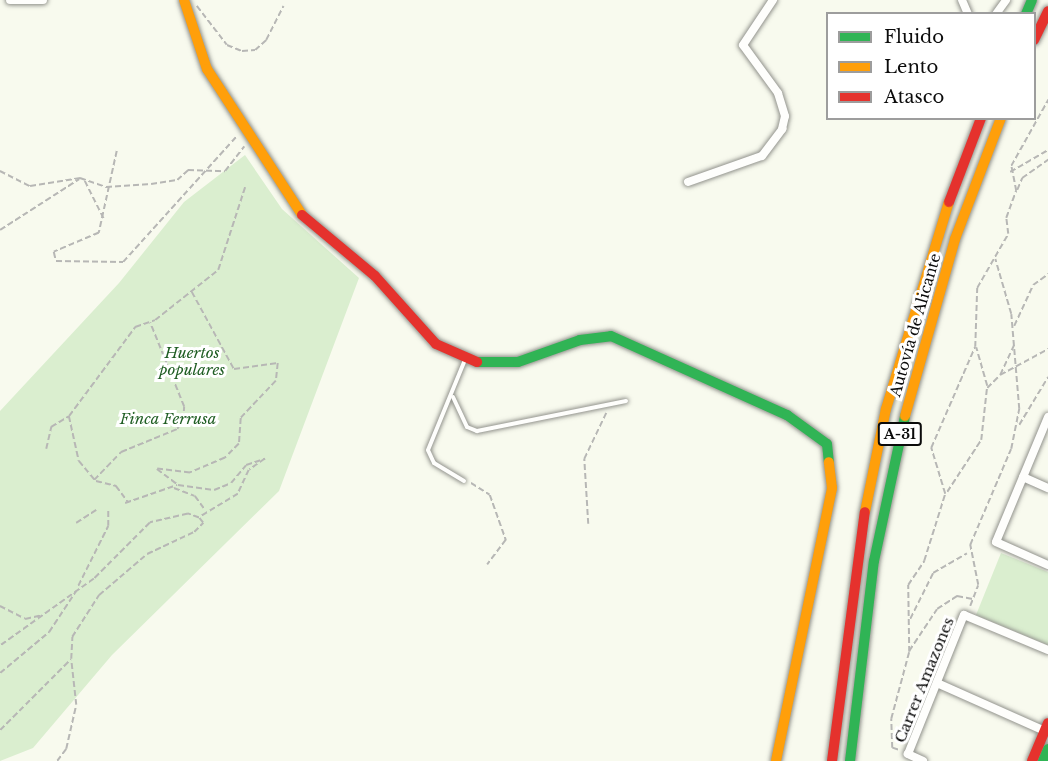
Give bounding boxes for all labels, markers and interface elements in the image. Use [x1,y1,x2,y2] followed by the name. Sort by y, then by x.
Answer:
[826,12,1036,120] legend
[884,26,944,48] text: Fluido
[884,56,938,78] text: Lento
[884,86,944,108] text: Atasco
[886,251,944,399] street label: Autovía de Alicante
[159,343,225,378] park label: Huertos populares
[119,410,217,428] park label: Finca Ferrusa
[878,423,922,445] road number: A-31
[890,614,958,746] street label: Carrer Amazones

